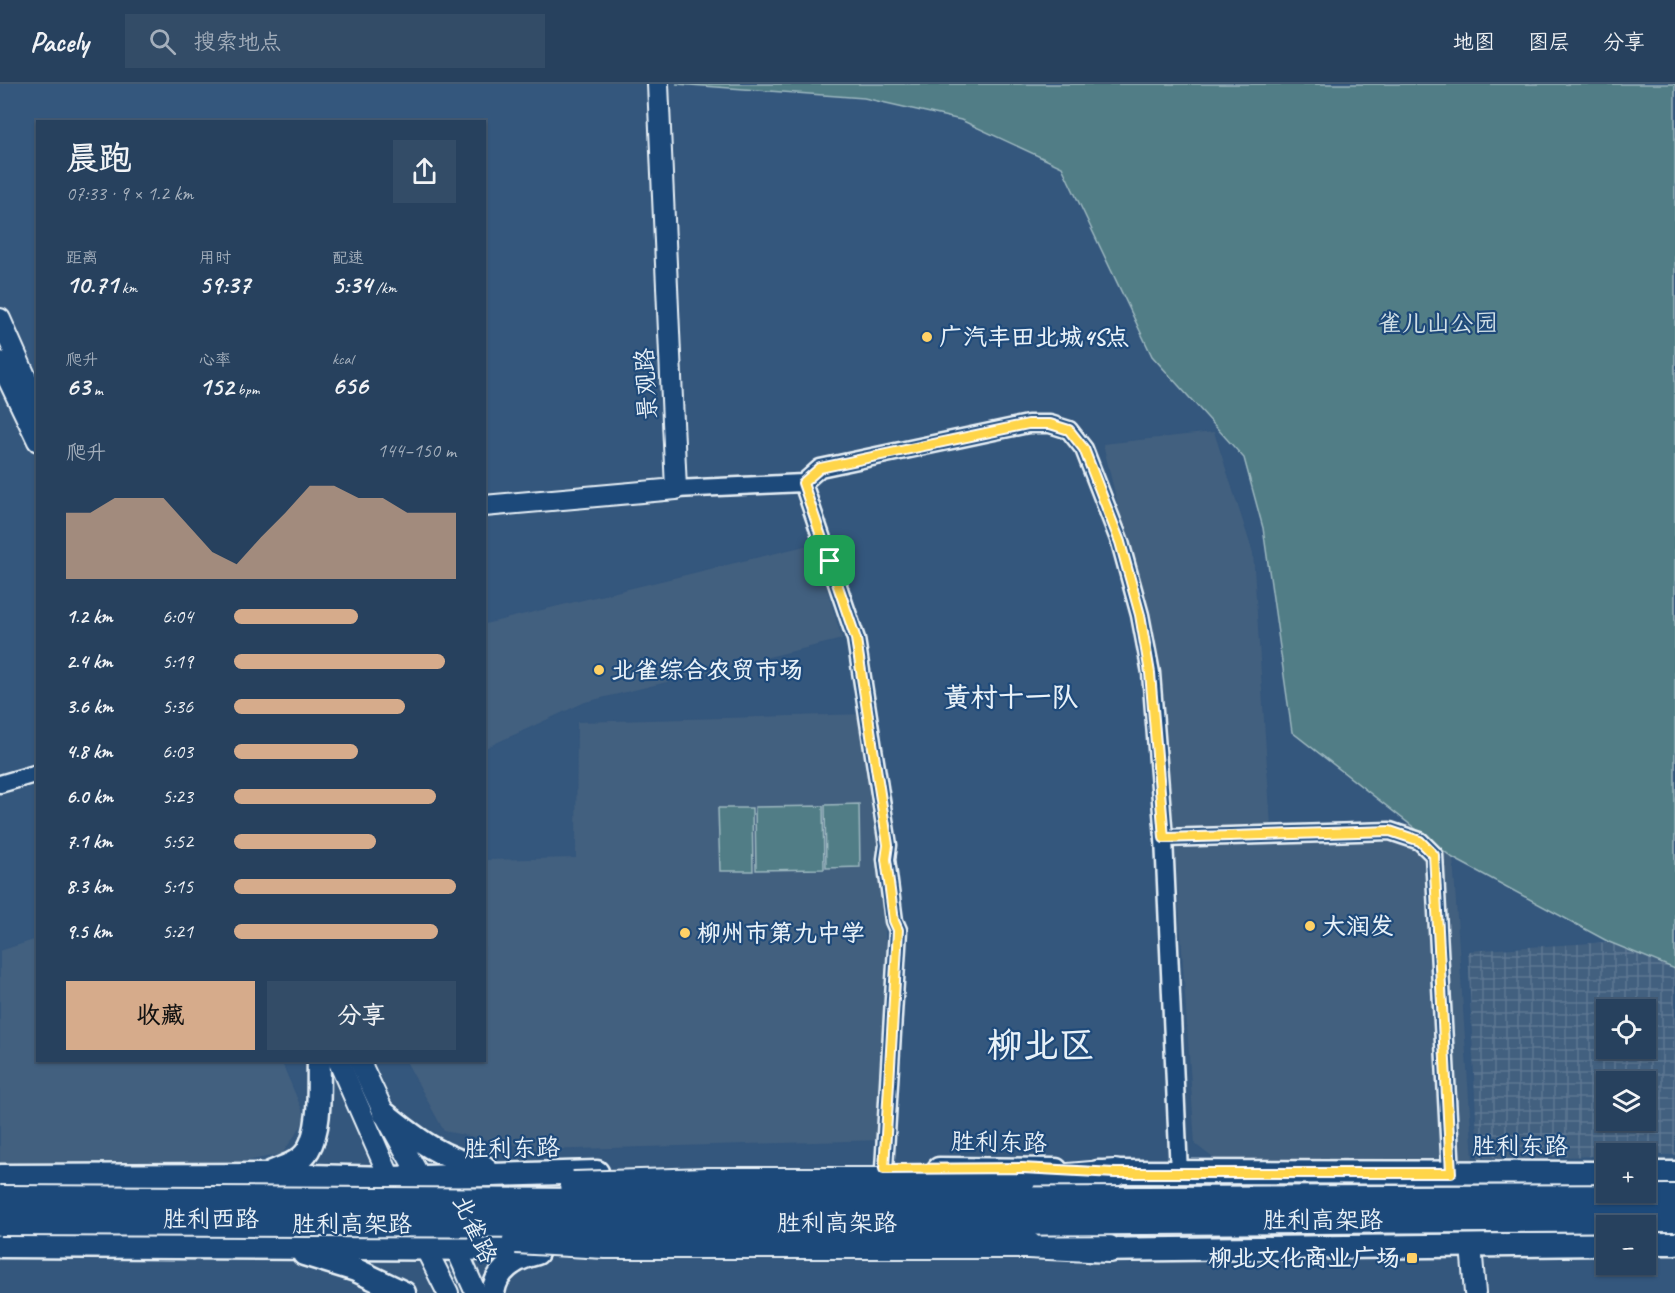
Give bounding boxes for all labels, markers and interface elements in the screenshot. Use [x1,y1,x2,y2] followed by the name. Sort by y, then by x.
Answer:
[125,14,545,68] search box
[30,24,89,59] text: Pacely
[146,25,179,58] icon: search
[194,28,282,56] text: 搜索地点
[1453,29,1495,55] text: 地图
[1528,29,1570,55] text: 图层
[1603,29,1645,55] text: 分享
[66,137,132,179] text: 晨跑
[393,140,456,203] button: share
[66,181,193,206] text: 07:33 · 9 × 1.2 km
[66,248,98,268] text: 距离
[199,248,231,268] text: 用时
[332,248,364,268] text: 配速
[66,268,118,301] text: 10.71
[199,268,250,301] text: 59:37
[332,268,372,301] text: 5:34
[118,278,137,298] text: km
[372,278,397,298] text: /km
[1378,308,1498,338] park label: 雀儿山公园
[939,322,1130,352] place label: 广汽丰田北城4S点
[920,330,934,344] marker: 广汽丰田北城4S点
[629,347,663,421] street label: 景观路
[332,349,353,369] text: kcal
[66,350,98,370] text: 爬升
[199,350,231,370] text: 心率
[332,369,368,402] text: 656
[66,370,90,403] text: 63
[199,370,234,403] text: 152
[90,380,103,400] text: m
[234,380,260,400] text: bpm
[377,438,456,463] text: 144–150 m
[66,440,106,465] text: 爬升
[804,535,855,586] pin
[813,544,846,577] icon: arrive
[66,604,113,629] text: 1.2 km
[162,604,193,629] text: 6:04
[66,649,113,674] text: 2.4 km
[162,649,193,674] text: 5:19
[611,655,803,685] place label: 北雀综合农贸市场
[592,663,606,677] marker: 北雀综合农贸市场
[944,680,1079,714] district label: 黄村十一队
[66,694,113,719] text: 3.6 km
[162,694,193,719] text: 5:36
[66,739,113,764] text: 4.8 km
[162,739,193,764] text: 6:03
[66,784,113,809] text: 6.0 km
[162,784,193,809] text: 5:23
[66,829,112,854] text: 7.1 km
[162,829,193,854] text: 5:52
[66,874,113,899] text: 8.3 km
[162,874,193,899] text: 5:15
[1322,911,1394,941] place label: 大润发
[697,918,865,948] place label: 柳州市第九中学
[66,919,112,944] text: 9.5 km
[162,919,193,944] text: 5:21
[1303,919,1317,933] marker: 大润发
[678,926,692,940] marker: 柳州市第九中学
[66,981,255,1050] button: 收藏
[267,981,456,1050] button: 分享
[1596,999,1656,1275] map controls
[1596,999,1656,1059] button: locate
[987,1022,1095,1068] district label: 柳北区
[1596,1071,1656,1131] button: layers
[951,1126,1047,1158] street label: 胜利东路
[1472,1131,1568,1161] street label: 胜利东路
[464,1132,560,1164] street label: 胜利东路
[1596,1143,1656,1203] button: +
[446,1190,504,1268] street label: 北雀路
[163,1204,259,1234] street label: 胜利西路
[1263,1205,1383,1235] street label: 胜利高架路
[777,1208,897,1238] street label: 胜利高架路
[292,1209,412,1239] street label: 胜利高架路
[1596,1215,1656,1275] button: −
[1208,1243,1400,1273] place label: 柳北文化商业广场
[1405,1251,1419,1265] marker: 柳北文化商业广场

